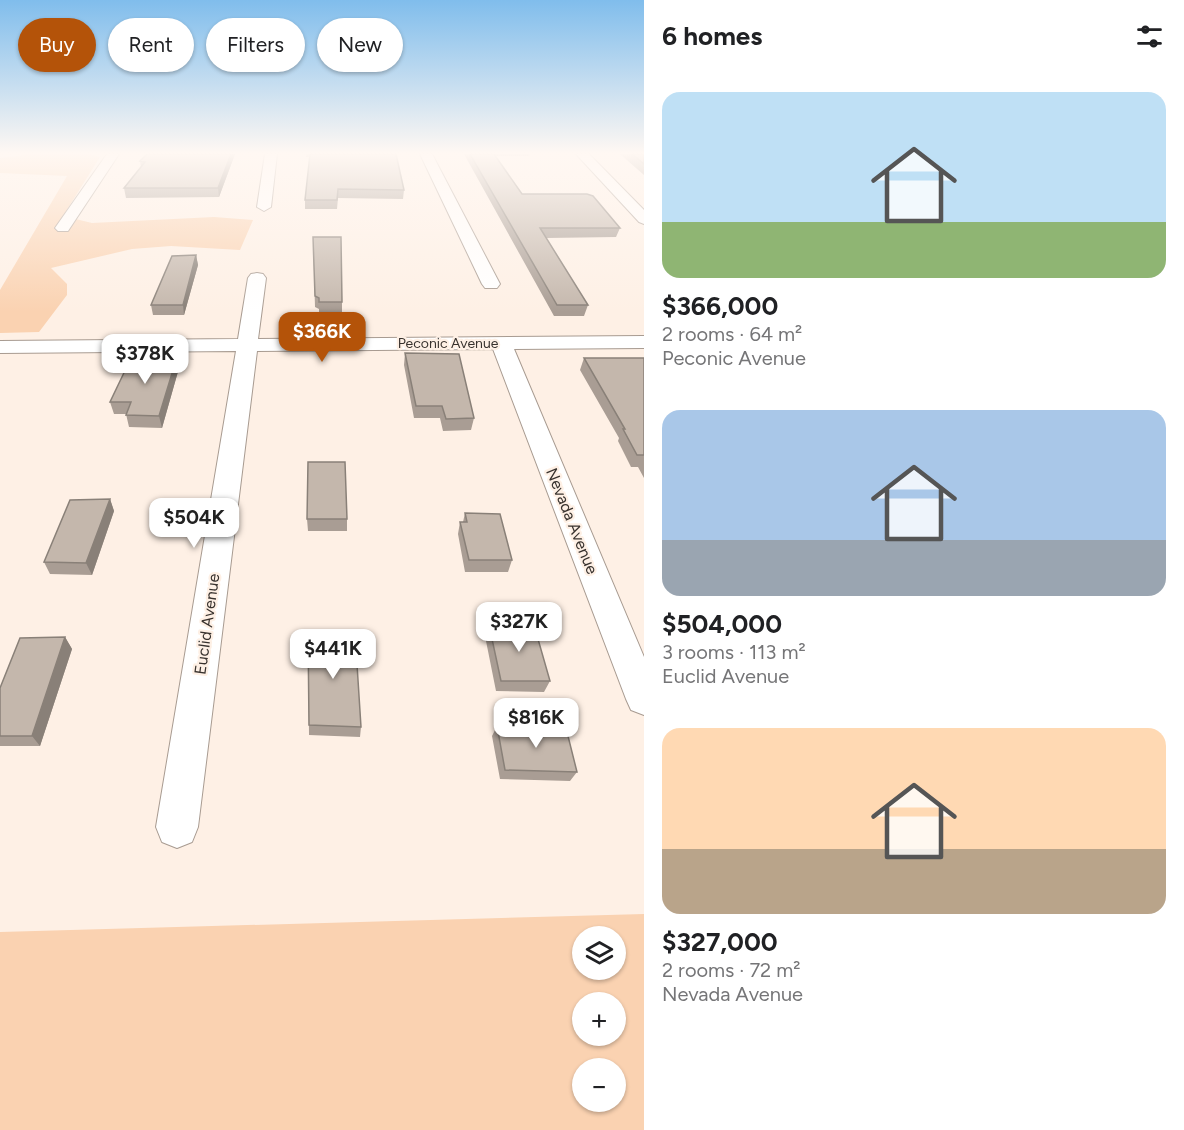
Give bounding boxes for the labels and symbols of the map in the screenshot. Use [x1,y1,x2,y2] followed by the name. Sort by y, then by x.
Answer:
[280,312,364,363] pin: $366K
[103,334,187,385] pin: $378K
[398,335,499,352] street label: Peconic Avenue
[542,465,602,577] street label: Nevada Avenue
[152,498,236,549] pin: $504K
[191,572,224,676] street label: Euclid Avenue
[477,602,561,653] pin: $327K
[291,629,375,680] pin: $441K
[494,698,578,749] pin: $816K

